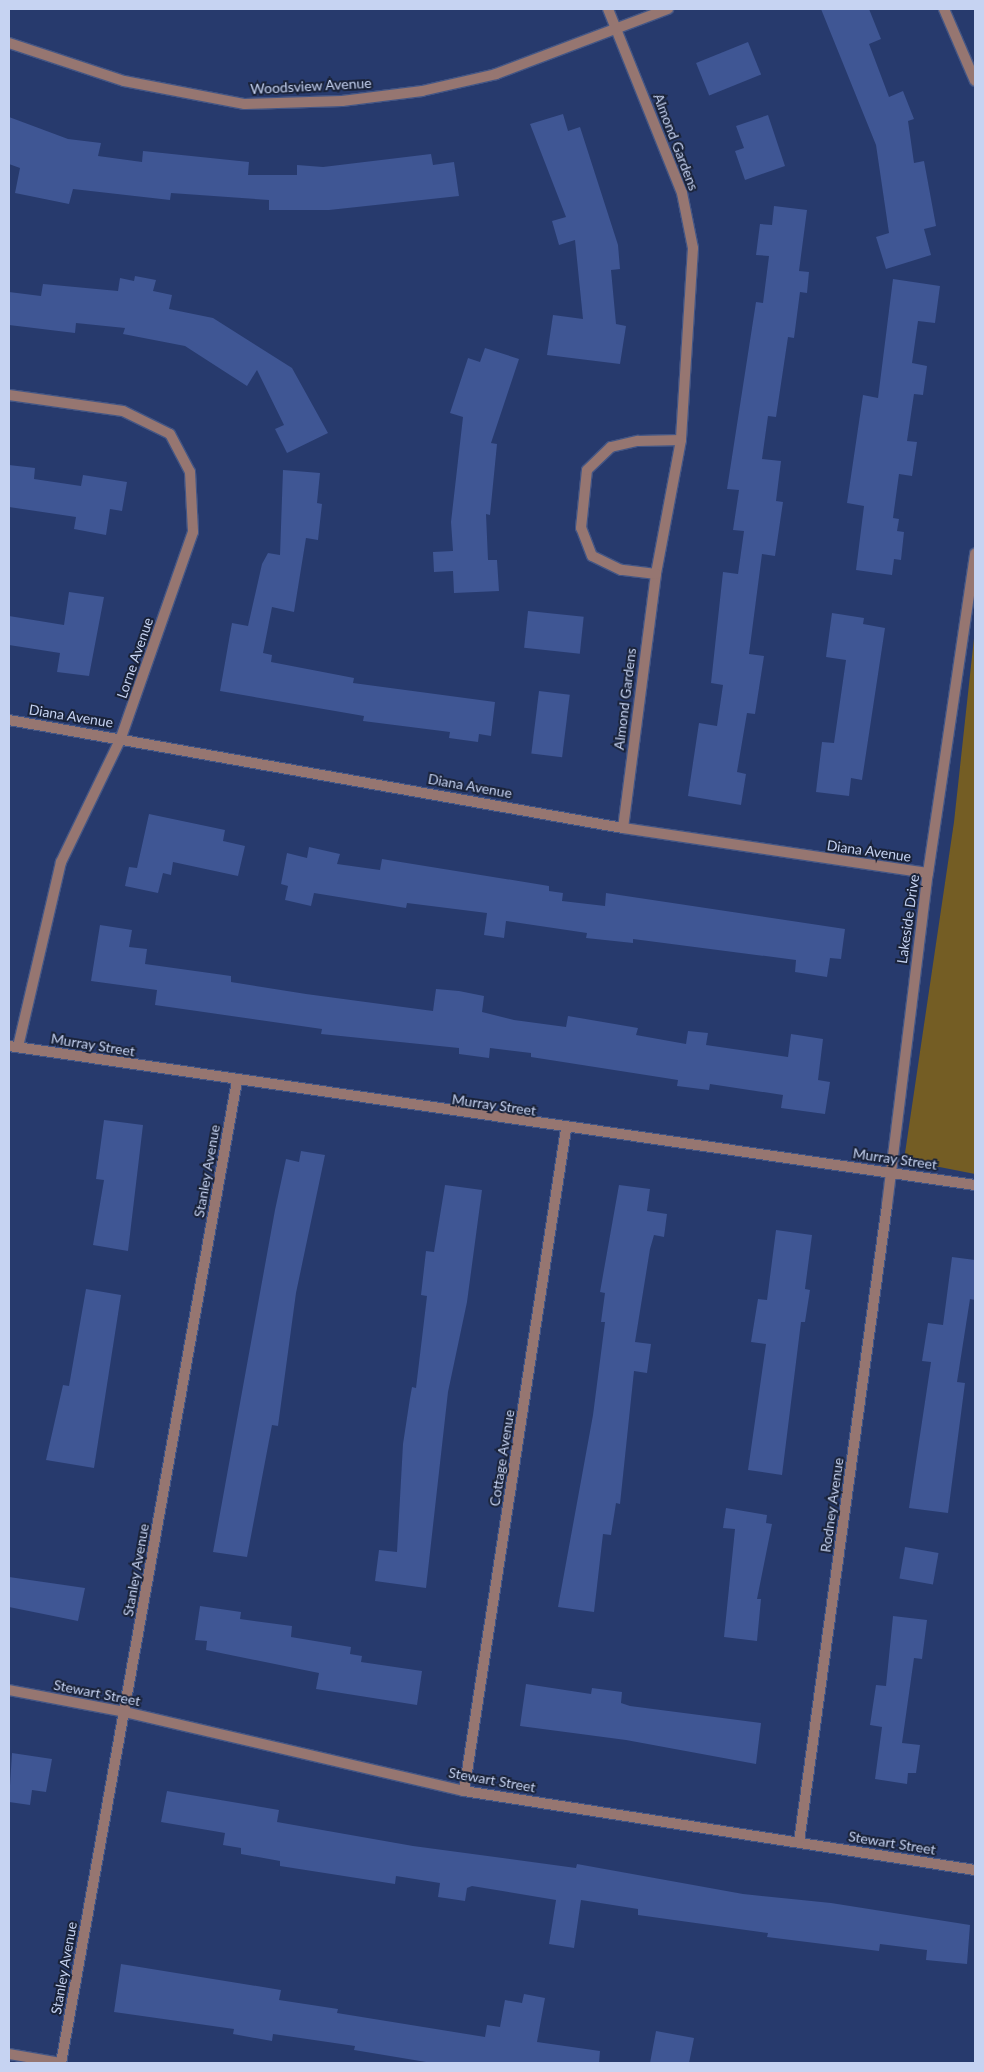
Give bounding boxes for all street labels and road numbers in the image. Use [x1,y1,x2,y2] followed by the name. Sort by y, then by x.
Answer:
[250,74,372,98] street label: Woodsview Avenue
[650,91,702,193] street label: Almond Gardens
[113,615,157,701] street label: Lorne Avenue
[610,647,640,751] street label: Almond Gardens
[27,701,115,731] street label: Diana Avenue
[426,770,514,802] street label: Diana Avenue
[825,837,913,865] street label: Diana Avenue
[893,873,923,965] street label: Lakeside Drive
[50,1030,136,1060] street label: Murray Street
[451,1091,537,1119] street label: Murray Street
[191,1123,223,1219] street label: Stanley Avenue
[852,1145,938,1173] street label: Murray Street
[486,1408,518,1508] street label: Cottage Avenue
[817,1456,847,1554] street label: Rodney Avenue
[120,1522,152,1618] street label: Stanley Avenue
[52,1676,142,1710] street label: Stewart Street
[447,1764,537,1796] street label: Stewart Street
[847,1828,937,1858] street label: Stewart Street
[48,1920,80,2016] street label: Stanley Avenue

